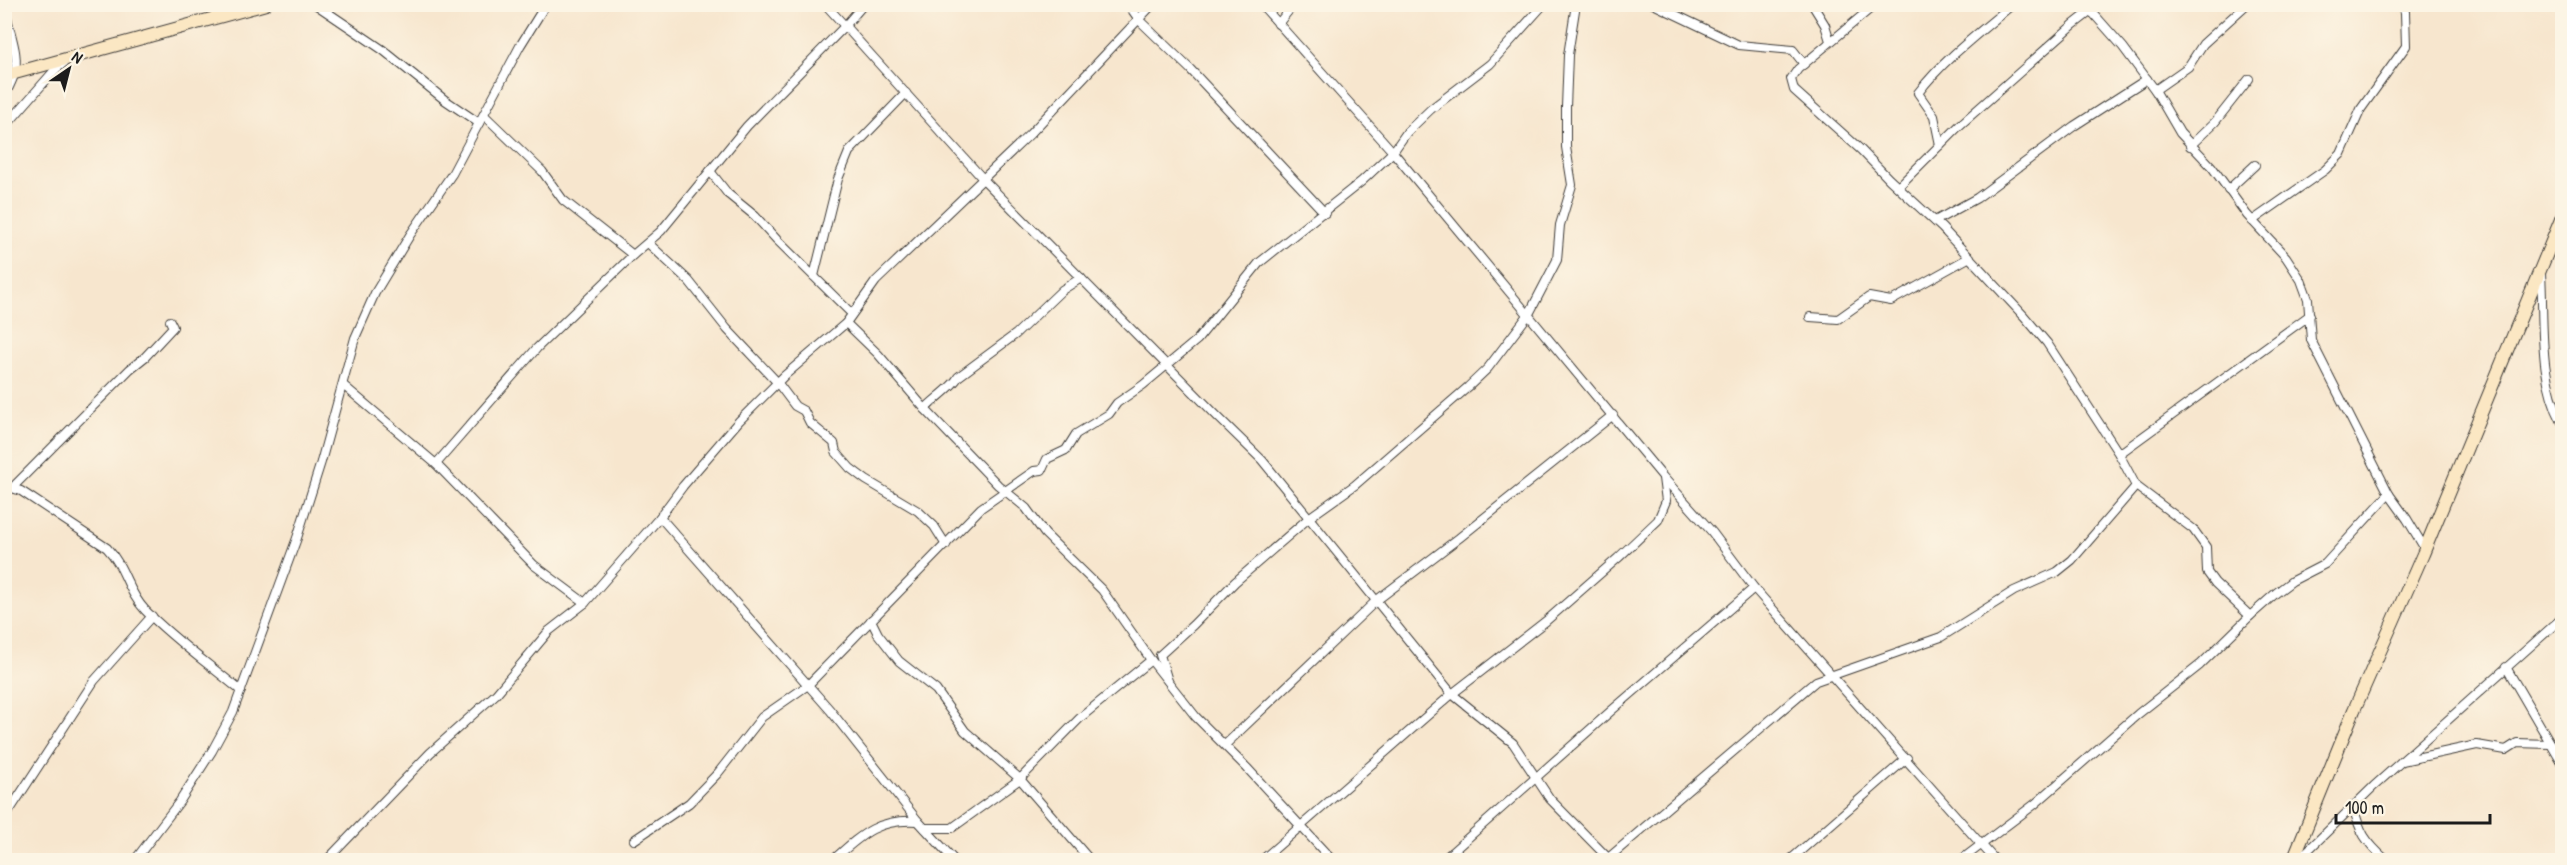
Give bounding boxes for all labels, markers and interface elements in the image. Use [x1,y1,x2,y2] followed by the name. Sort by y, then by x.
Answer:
[39,39,99,99] north arrow
[68,45,88,68] text: N
[2336,787,2490,825] scale bar
[2345,795,2384,820] text: 100 m

